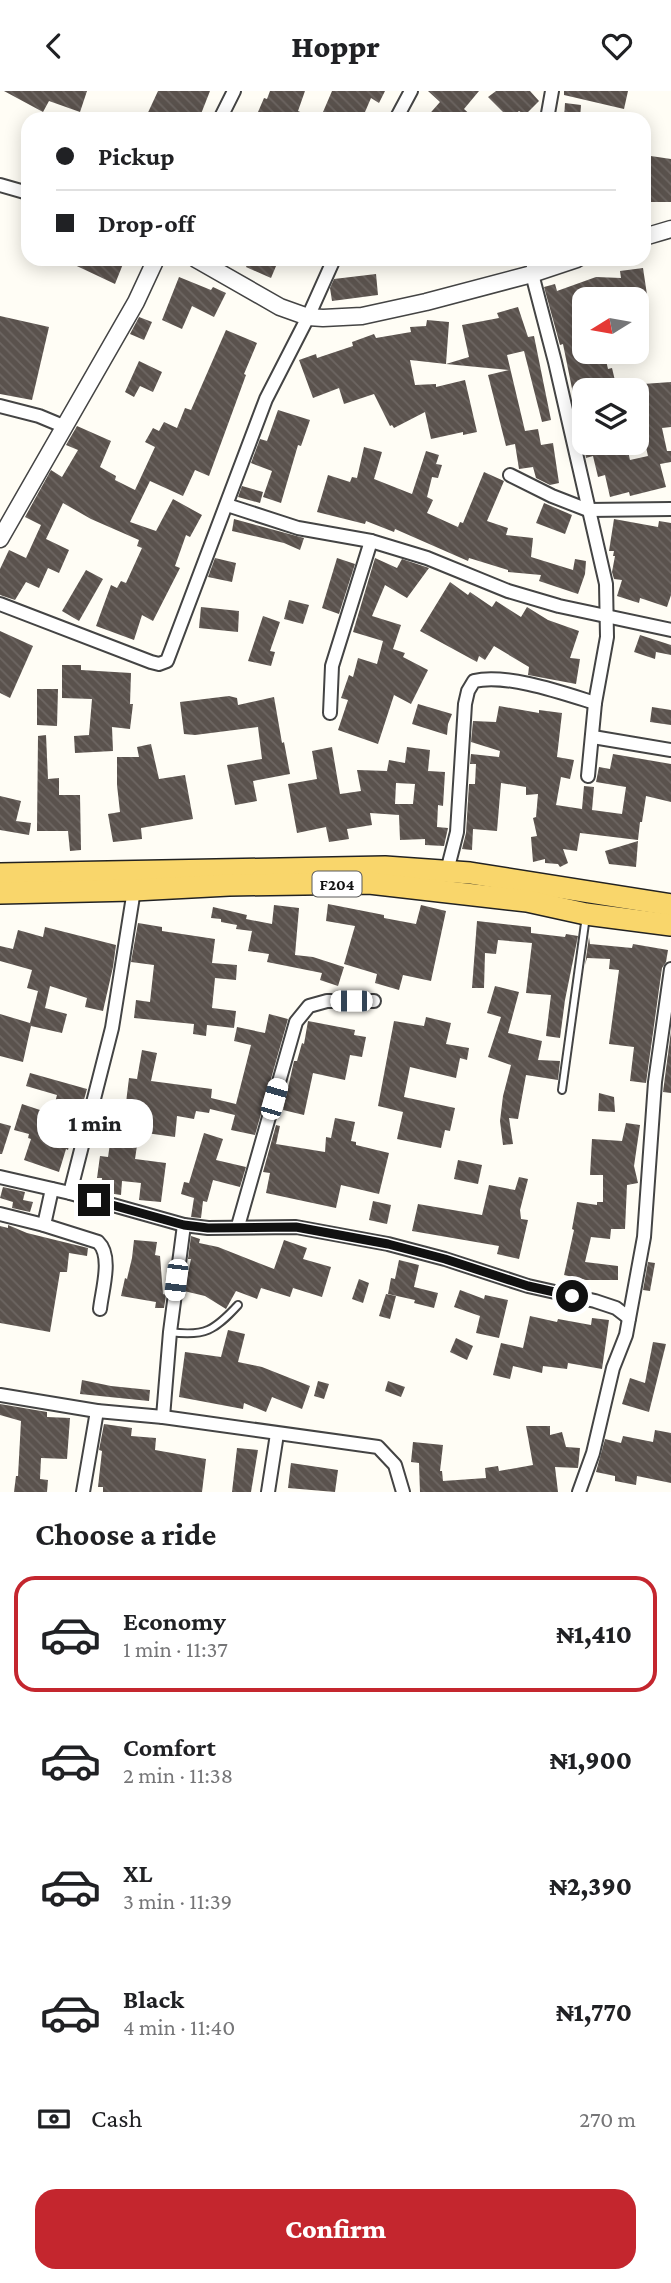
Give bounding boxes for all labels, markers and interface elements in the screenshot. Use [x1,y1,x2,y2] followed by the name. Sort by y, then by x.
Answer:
[35,27,73,65] icon: back
[598,27,636,65] icon: heart
[291,28,380,64] text: Hoppr
[98,142,175,171] text: Pickup
[98,209,195,238] text: Drop-off
[572,287,649,364] north arrow
[572,287,649,455] map controls
[572,378,649,455] button: layers
[312,871,362,897] road number: F204
[331,991,373,1012] car
[259,1076,290,1122] car
[36,1098,152,1147] callout: 1 min
[68,1110,122,1136] text: 1 min
[78,1184,110,1216] route end
[164,1258,189,1302] car
[556,1280,588,1312] route start
[35,1516,216,1552] text: Choose a ride
[39,1603,102,1666] icon: car
[123,1607,226,1636] text: Economy
[556,1620,632,1649] text: ₦1,410
[123,1636,228,1662] text: 1 min · 11:37
[39,1729,102,1792] icon: car
[123,1733,216,1762] text: Comfort
[549,1746,632,1775] text: ₦1,900
[123,1762,233,1788] text: 2 min · 11:38
[39,1855,102,1918] icon: car
[123,1859,152,1888] text: XL
[549,1872,632,1901] text: ₦2,390
[123,1888,232,1914] text: 3 min · 11:39
[39,1981,102,2044] icon: car
[123,1985,184,2014] text: Black
[556,1998,632,2027] text: ₦1,770
[123,2014,235,2040] text: 4 min · 11:40
[35,2100,73,2138] icon: cash
[91,2104,142,2133] text: Cash
[579,2106,636,2132] text: 270 m
[35,2189,636,2269] button: Confirm

